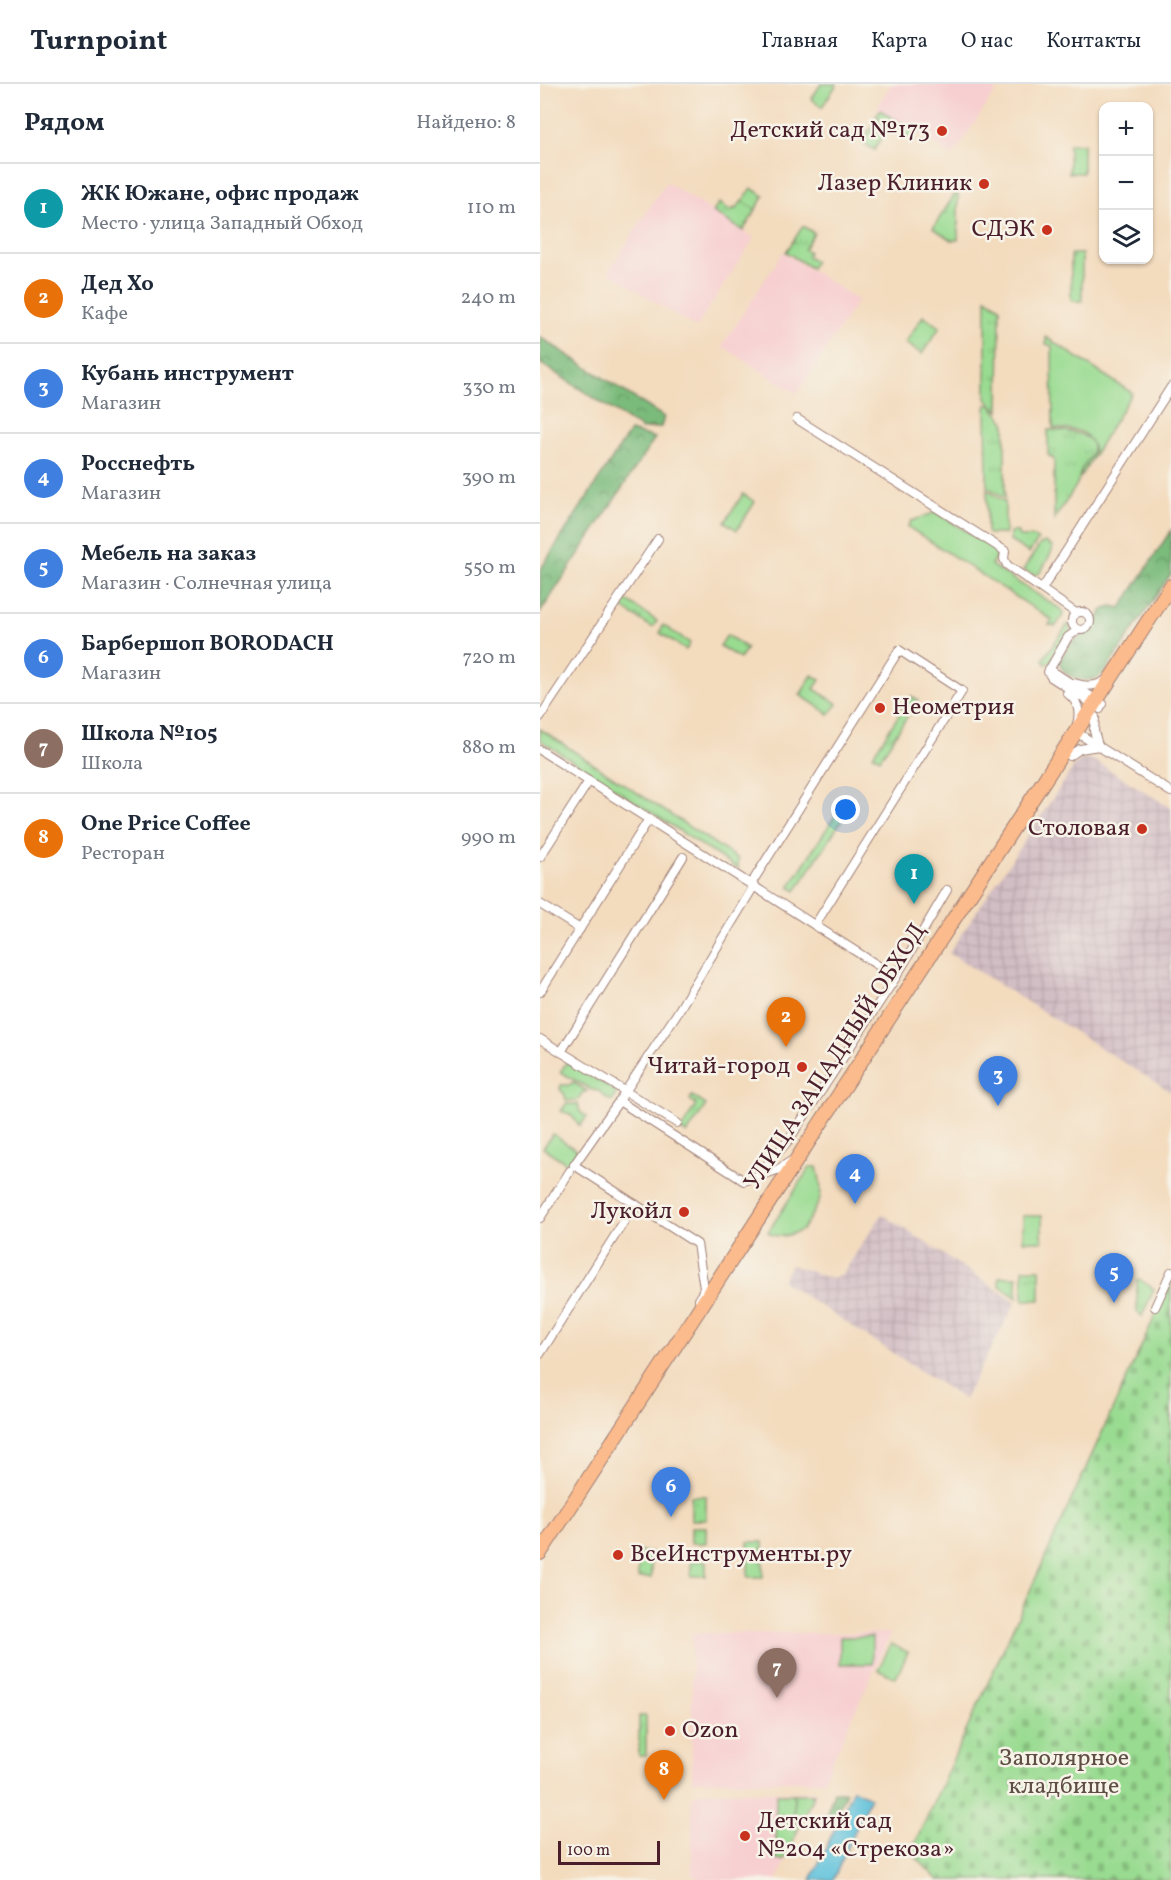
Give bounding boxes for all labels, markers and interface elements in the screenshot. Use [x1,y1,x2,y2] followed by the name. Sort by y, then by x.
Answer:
[30,22,167,61] text: Turnpoint
[761,27,838,56] text: Главная
[871,27,928,56] text: Карта
[961,27,1013,56] text: О нас
[1046,27,1141,56] text: Контакты
[1099,102,1153,264] map controls
[1099,102,1153,156] button: +
[24,105,104,141] text: Рядом
[416,109,516,137] text: Найдено: 8
[730,114,930,148] place label: Детский сад №173
[935,124,949,138] marker: Детский сад №173
[1099,156,1153,210] button: −
[817,167,972,201] place label: Лазер Клиник
[977,177,991,191] marker: Лазер Клиник
[81,179,359,210] text: ЖК Южане, офис продаж
[39,194,48,222] text: 1
[467,194,516,222] text: 110 m
[81,210,363,238] text: Место · улица Западный Обход
[1099,210,1153,264] button: layers
[971,213,1035,247] place label: СДЭК
[1040,223,1054,237] marker: СДЭК
[81,269,154,300] text: Дед Хо
[38,284,49,312] text: 2
[461,284,516,312] text: 240 m
[81,300,128,328] text: Кафе
[81,359,294,390] text: Кубань инструмент
[38,374,49,402] text: 3
[462,374,516,402] text: 330 m
[81,390,161,418] text: Магазин
[81,449,195,480] text: Росснефть
[37,464,50,492] text: 4
[462,464,516,492] text: 390 m
[81,480,161,508] text: Магазин
[81,539,256,570] text: Мебель на заказ
[39,554,48,582] text: 5
[463,554,516,582] text: 550 m
[81,570,332,598] text: Магазин · Солнечная улица
[81,629,334,660] text: Барбершоп BORODACH
[38,644,49,672] text: 6
[462,644,516,672] text: 720 m
[81,660,161,688] text: Магазин
[892,691,1014,725] place label: Неометрия
[873,701,887,715] marker: Неометрия
[81,719,218,750] text: Школа №105
[39,734,48,762] text: 7
[462,734,516,762] text: 880 m
[81,750,143,778] text: Школа
[831,795,860,824] your location
[81,809,251,840] text: One Price Coffee
[1028,812,1130,846] place label: Столовая
[1135,822,1149,836] marker: Столовая
[38,824,49,852] text: 8
[461,824,516,852] text: 990 m
[81,840,165,868] text: Ресторан
[894,854,934,904] pin: 1
[736,916,936,1198] street label: УЛИЦА ЗАПАДНЫЙ ОБХОД
[766,998,806,1047] pin: 2
[647,1050,790,1084] place label: Читай-город
[978,1056,1018,1106] pin: 3
[795,1060,809,1074] marker: Читай-город
[836,1154,874,1204] pin: 4
[591,1195,672,1229] place label: Лукойл
[677,1205,691,1219] marker: Лукойл
[1094,1254,1134,1303] pin: 5
[652,1468,690,1517] pin: 6
[630,1538,852,1572] place label: ВсеИнструменты.ру
[611,1548,625,1562] marker: ВсеИнструменты.ру
[758,1648,796,1698] pin: 7
[682,1714,739,1748] place label: Ozon
[663,1724,677,1738] marker: Ozon
[999,1742,1129,1804] park label: Заполярное кладбище
[644,1750,684,1800] pin: 8
[757,1805,954,1867] place label: Детский сад №204 «Стрекоза»
[738,1829,752,1843] marker: Детский сад №204 «Стрекоза»
[558,1838,660,1866] scale bar
[567,1840,610,1862] text: 100 m

